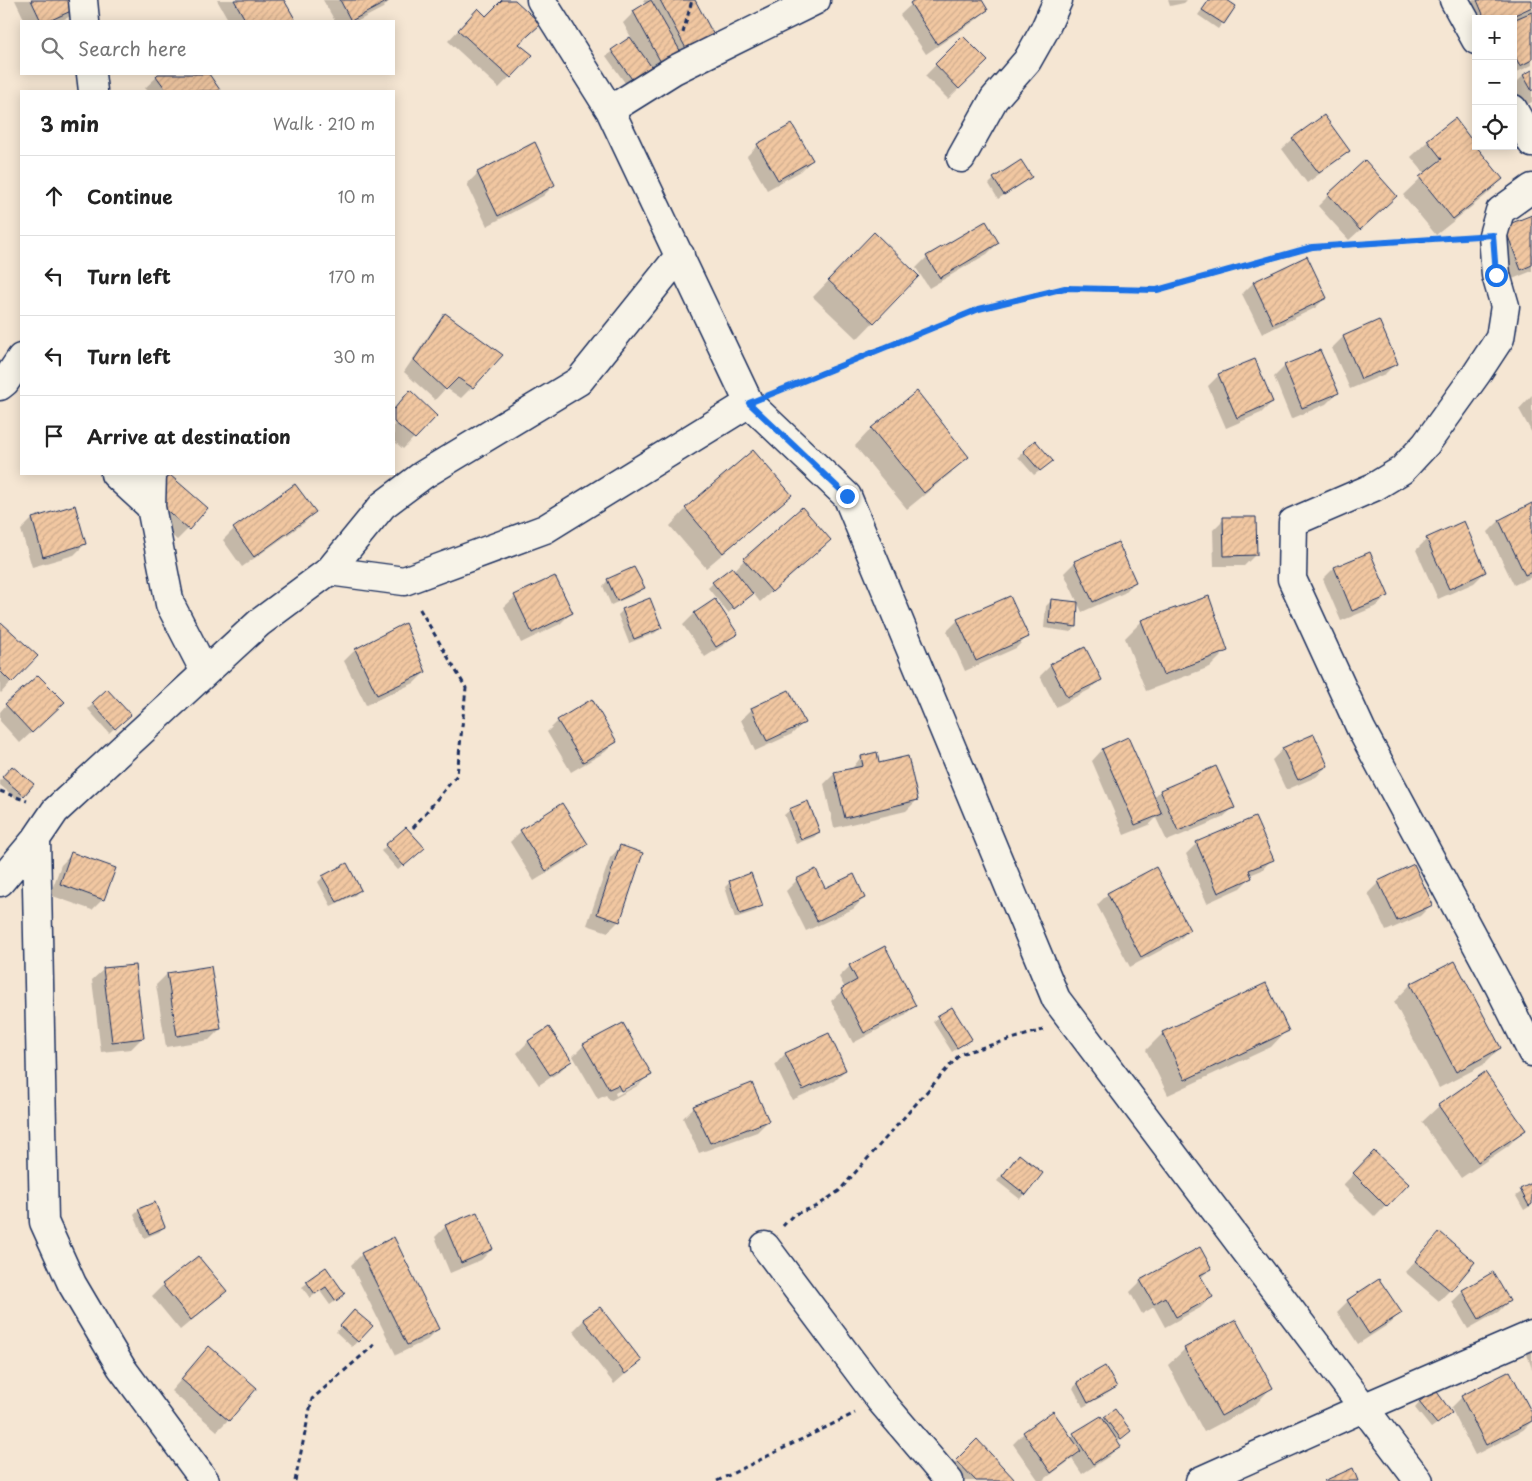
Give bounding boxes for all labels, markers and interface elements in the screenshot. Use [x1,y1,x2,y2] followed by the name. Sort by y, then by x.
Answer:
[1472,15,1517,150] map controls
[1472,15,1517,60] button: +
[20,20,395,75] search box
[38,34,66,62] icon: search
[78,34,187,62] text: Search here
[1472,60,1517,105] button: −
[1472,105,1517,150] button: locate
[40,107,99,139] text: 3 min
[273,111,375,135] text: Walk · 210 m
[40,182,68,210] icon: ahead
[87,182,173,210] text: Continue
[338,184,375,208] text: 10 m
[40,262,68,290] icon: left
[87,262,171,290] text: Turn left
[329,264,375,288] text: 170 m
[1485,264,1508,287] route start
[40,342,68,370] icon: left
[87,342,171,370] text: Turn left
[333,344,375,368] text: 30 m
[40,422,68,450] icon: arrive
[87,422,291,450] text: Arrive at destination
[836,485,859,508] route end

